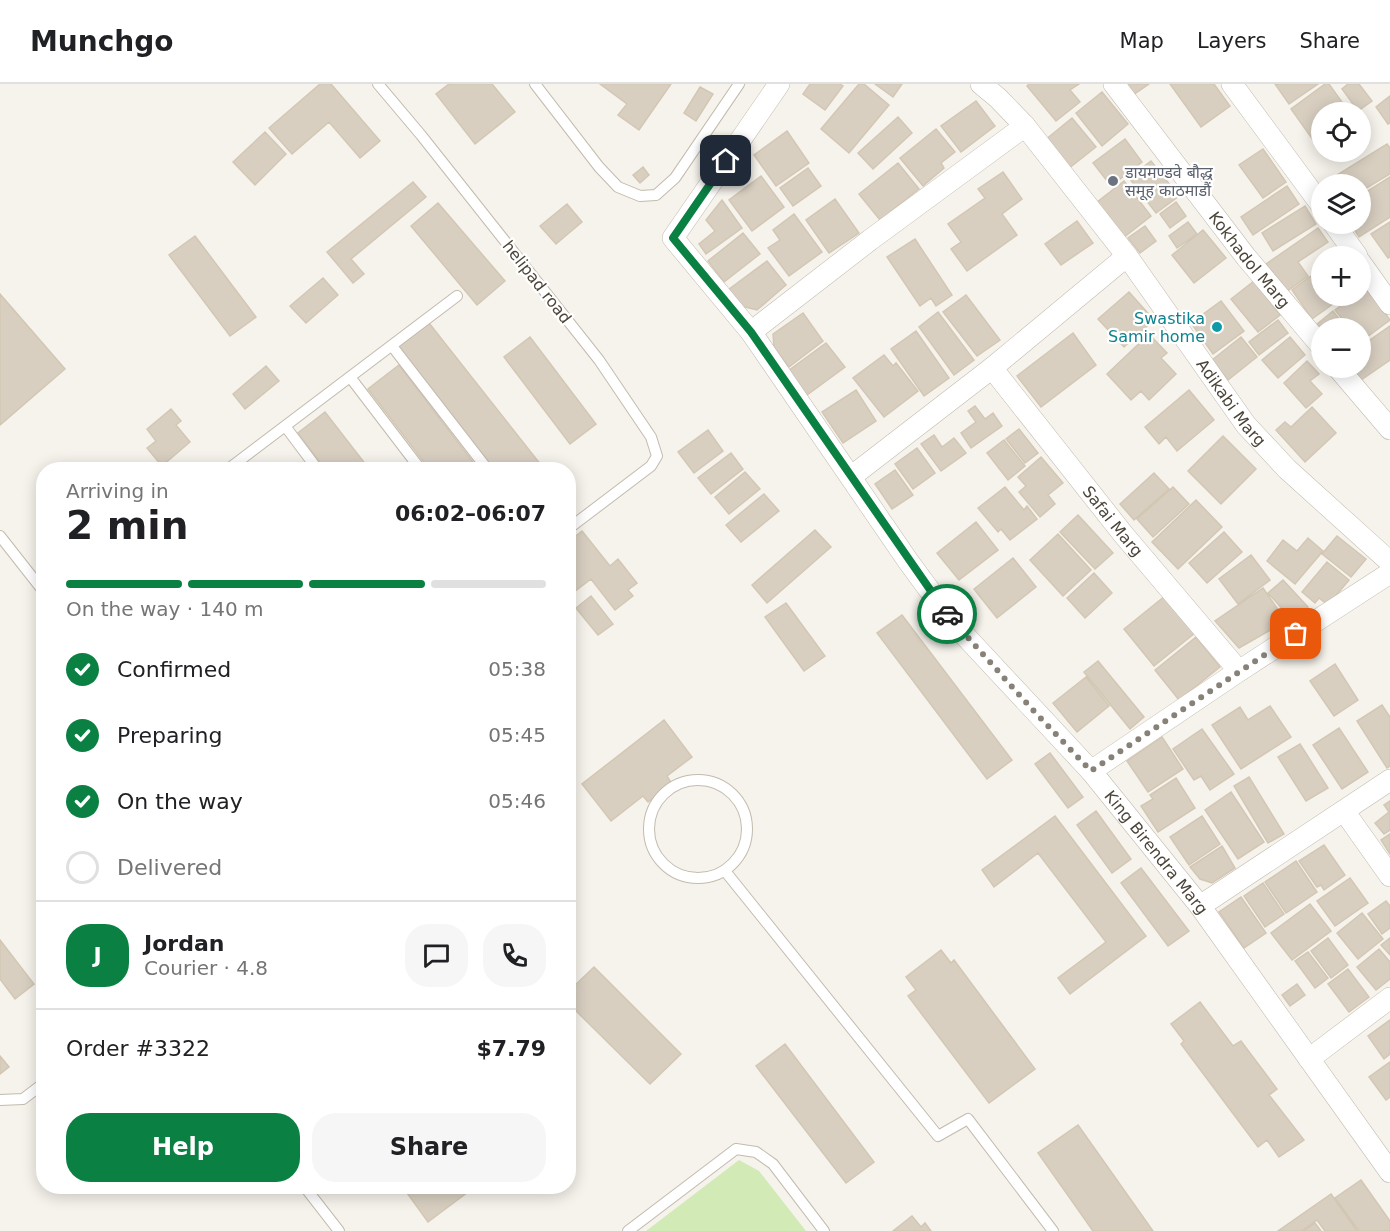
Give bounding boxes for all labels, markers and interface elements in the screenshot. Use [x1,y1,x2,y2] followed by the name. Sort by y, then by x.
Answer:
[30,25,174,58] text: Munchgo
[1120,29,1164,53] text: Map
[1197,29,1266,53] text: Layers
[1299,29,1360,53] text: Share
[1311,102,1371,378] map controls
[1311,102,1371,162] button: locate
[700,135,751,186] pin
[709,144,742,177] icon: home
[1124,163,1213,201] place label: डायमण्डवे बौद्ध समूह काठमाडौं
[1106,174,1120,188] marker: डायमण्डवे बौद्ध समूह काठमाडौं
[1311,174,1371,234] button: layers
[1205,208,1294,312] street label: Kokhadol Marg
[499,237,575,327] street label: helipad road
[1311,246,1371,306] button: +
[1108,309,1205,346] place label: Swastika Samir home
[1311,318,1371,378] button: −
[1210,320,1224,334] marker: Swastika Samir home
[1193,355,1270,450] street label: Adikabi Marg
[66,479,169,503] text: Arriving in
[1079,482,1147,560] street label: Safai Marg
[395,501,546,526] text: 06:02–06:07
[66,503,188,548] text: 2 min
[917,584,977,644] courier
[66,597,264,621] text: On the way · 140 m
[931,598,964,631] icon: car
[1270,608,1321,659] pin
[1279,617,1312,650] icon: bag
[66,653,99,686] icon: check
[117,657,231,682] text: Confirmed
[488,657,546,681] text: 05:38
[66,719,99,752] icon: check
[117,723,223,748] text: Preparing
[488,723,546,747] text: 05:45
[66,785,99,818] icon: check
[1101,786,1212,918] street label: King Birendra Marg
[117,789,243,814] text: On the way
[488,789,546,813] text: 05:46
[117,855,222,880] text: Delivered
[405,924,468,987] button: chat
[483,924,546,987] button: phone
[144,931,224,956] text: Jordan
[93,943,102,968] text: J
[144,956,268,980] text: Courier · 4.8
[66,1036,210,1061] text: Order #3322
[476,1036,546,1061] text: $7.79
[66,1113,300,1182] button: Help
[312,1113,546,1182] button: Share

